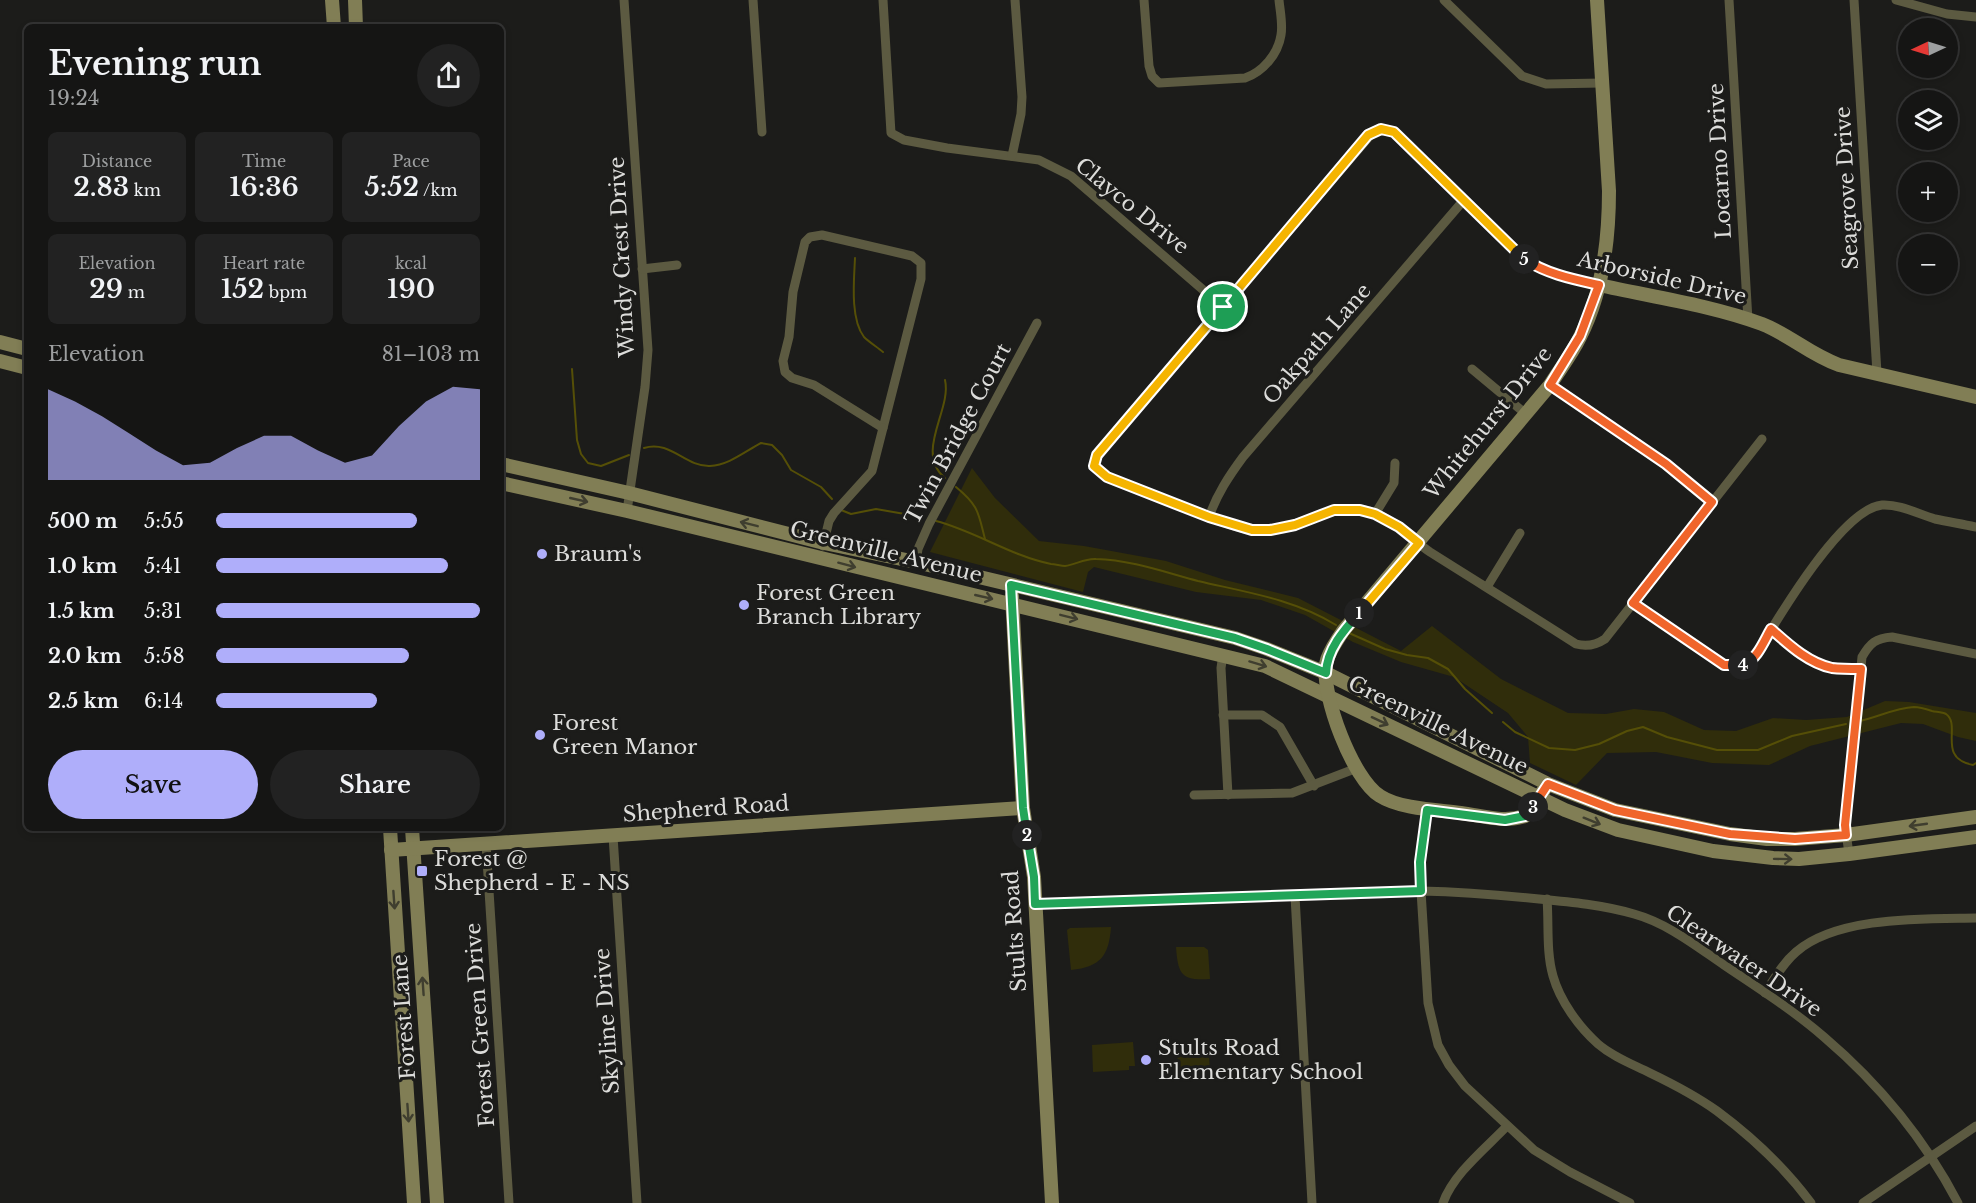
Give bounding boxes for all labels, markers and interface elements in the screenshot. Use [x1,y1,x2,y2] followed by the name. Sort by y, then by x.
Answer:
[1898,18,1958,78] north arrow
[1898,18,1958,294] map controls
[48,43,262,84] text: Evening run
[417,44,480,107] button: share
[1703,82,1737,240] street label: Locarno Drive
[48,86,100,110] text: 19:24
[1898,90,1958,150] button: layers
[1830,106,1864,270] street label: Seagrove Drive
[82,151,152,171] text: Distance
[242,151,286,171] text: Time
[392,151,430,171] text: Pace
[1070,152,1194,260] street label: Clayco Drive
[604,156,640,359] street label: Windy Crest Drive
[1898,162,1958,222] button: +
[73,171,129,203] text: 2.83
[229,171,299,203] text: 16:36
[365,171,419,203] text: 5:52
[129,180,161,200] text: km
[419,180,457,200] text: /km
[1898,234,1958,294] button: −
[1509,244,1539,274] pin: 5
[1574,246,1749,310] street label: Arborside Drive
[1519,249,1529,269] text: 5
[78,253,156,273] text: Elevation
[223,253,305,273] text: Heart rate
[395,253,427,273] text: kcal
[89,273,123,305] text: 29
[221,273,264,305] text: 152
[387,273,435,305] text: 190
[1257,278,1377,410] street label: Oakpath Lane
[1197,281,1248,332] pin
[123,282,145,302] text: m
[264,282,307,302] text: bpm
[1206,290,1239,323] icon: arrive
[899,339,1017,529] street label: Twin Bridge Court
[1418,341,1557,505] street label: Whitehurst Drive
[48,342,145,366] text: Elevation
[382,342,480,366] text: 81–103 m
[568,495,588,506] one-way arrow
[48,509,118,533] text: 500 m
[144,509,184,533] text: 5:55
[787,516,985,588] street label: Greenville Avenue
[740,518,759,530] one-way arrow
[554,541,642,567] place label: Braum's
[535,547,549,561] marker: Braum's
[48,554,117,578] text: 1.0 km
[144,554,182,578] text: 5:41
[838,560,857,571] one-way arrow
[756,580,922,630] place label: Forest Green Branch Library
[974,592,994,603] one-way arrow
[737,598,751,612] marker: Forest Green Branch Library
[1344,598,1374,628] pin: 1
[48,599,115,623] text: 1.5 km
[144,599,182,623] text: 5:31
[1356,603,1362,623] text: 1
[1059,612,1078,623] one-way arrow
[48,644,122,668] text: 2.0 km
[144,644,185,668] text: 5:58
[1728,650,1758,680] pin: 4
[1738,655,1748,675] text: 4
[1248,659,1267,670] one-way arrow
[1344,670,1532,780] street label: Greenville Avenue
[48,689,119,713] text: 2.5 km
[144,689,183,713] text: 6:14
[552,710,697,760] place label: Forest Green Manor
[1371,716,1389,728] one-way arrow
[533,728,547,742] marker: Forest Green Manor
[48,750,258,819] button: Save
[270,750,480,819] button: Share
[622,790,790,828] street label: Shepherd Road
[1518,792,1548,822] pin: 3
[1528,797,1538,817] text: 3
[1583,816,1601,827] one-way arrow
[1012,820,1042,850] pin: 2
[1909,820,1928,831] one-way arrow
[1022,825,1032,845] text: 2
[434,846,630,896] place label: Forest @ Shepherd - E - NS
[1773,853,1793,864] one-way arrow
[415,864,429,878] marker: Forest @ Shepherd - E - NS
[998,869,1032,993] street label: Stults Road
[389,890,400,910] one-way arrow
[1661,899,1827,1023] street label: Clearwater Drive
[460,922,500,1128] street label: Forest Green Drive
[589,947,625,1095] street label: Skyline Drive
[387,953,421,1081] street label: Forest Lane
[417,977,428,997] one-way arrow
[1158,1035,1363,1085] place label: Stults Road Elementary School
[1139,1053,1153,1067] marker: Stults Road Elementary School
[403,1103,414,1123] one-way arrow

